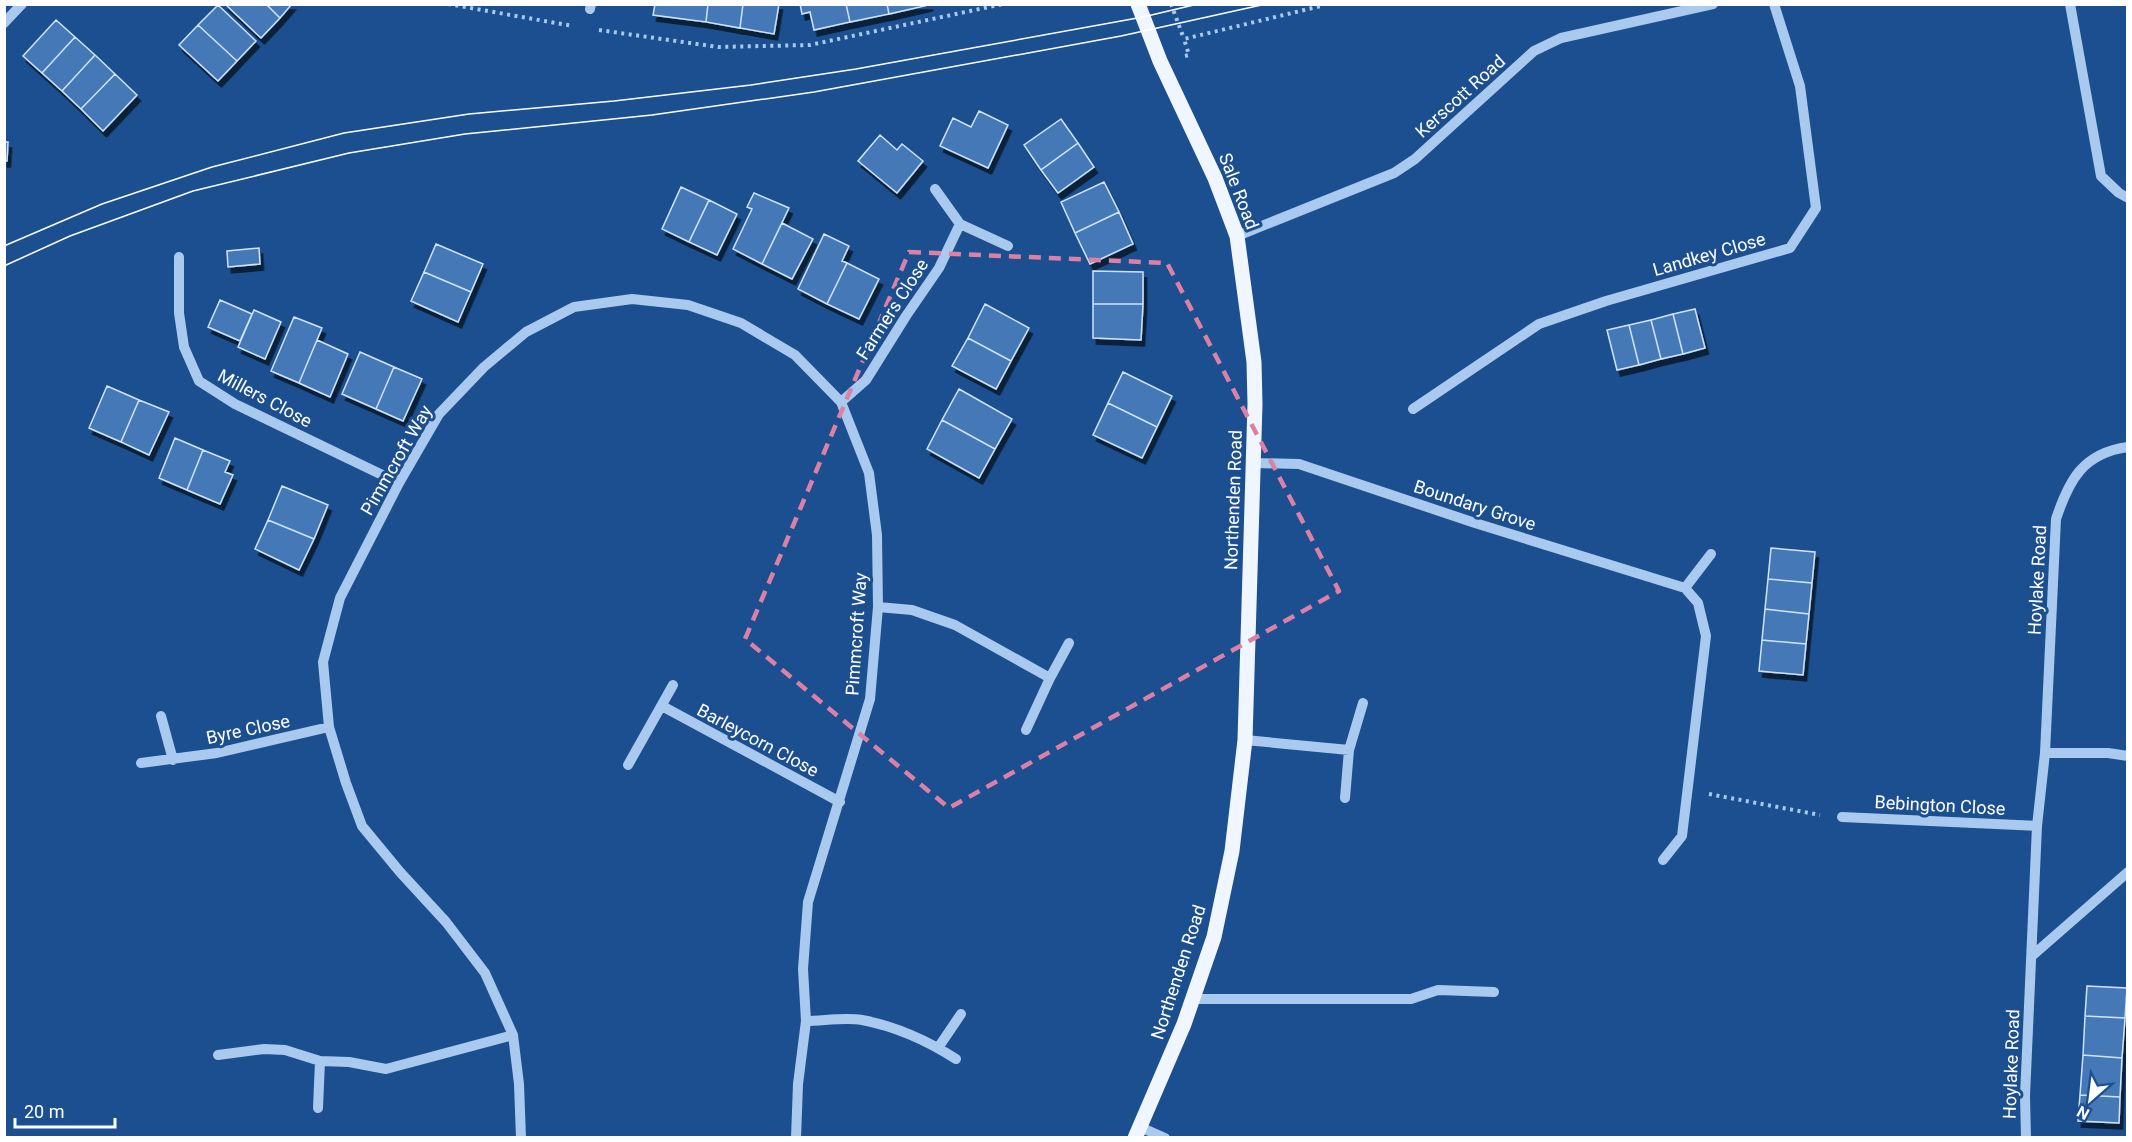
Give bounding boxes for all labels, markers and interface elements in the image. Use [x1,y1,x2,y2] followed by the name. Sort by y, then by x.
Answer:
[1411,50,1509,142] street label: Kerscott Road
[1215,150,1263,232] street label: Sale Road
[1650,228,1768,280] street label: Landkey Close
[852,255,932,363] street label: Farmers Close
[214,364,316,432] street label: Millers Close
[356,401,436,519] street label: Pimmcroft Way
[1220,430,1246,570] street label: Northenden Road
[1411,475,1539,535] street label: Boundary Grove
[2024,525,2050,635] street label: Hoylake Road
[841,571,871,696] street label: Pimmcroft Way
[694,699,822,781] street label: Barleycorn Close
[204,710,292,748] street label: Byre Close
[1874,791,2006,819] street label: Bebington Close
[1146,902,1210,1042] street label: Northenden Road
[1999,1009,2023,1119] street label: Hoylake Road
[2060,1070,2120,1130] north arrow
[15,1091,116,1129] scale bar
[24,1101,64,1122] text: 20 m
[2074,1102,2093,1124] text: N

